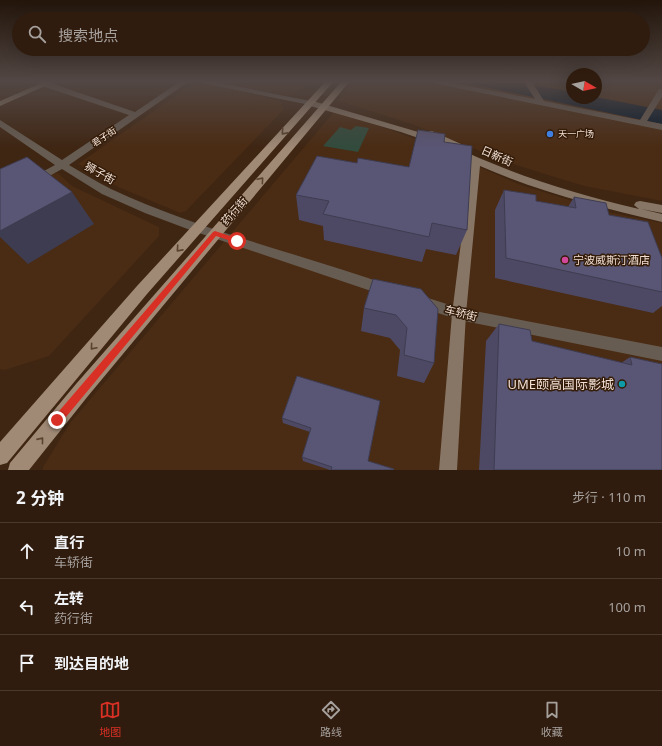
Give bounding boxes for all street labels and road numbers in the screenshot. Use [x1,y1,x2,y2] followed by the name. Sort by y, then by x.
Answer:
[89,124,119,150] street label: 君子街
[479,142,515,169] street label: 日新街
[82,158,118,187] street label: 狮子街
[217,193,250,228] street label: 药行街
[443,301,479,324] street label: 车轿街

